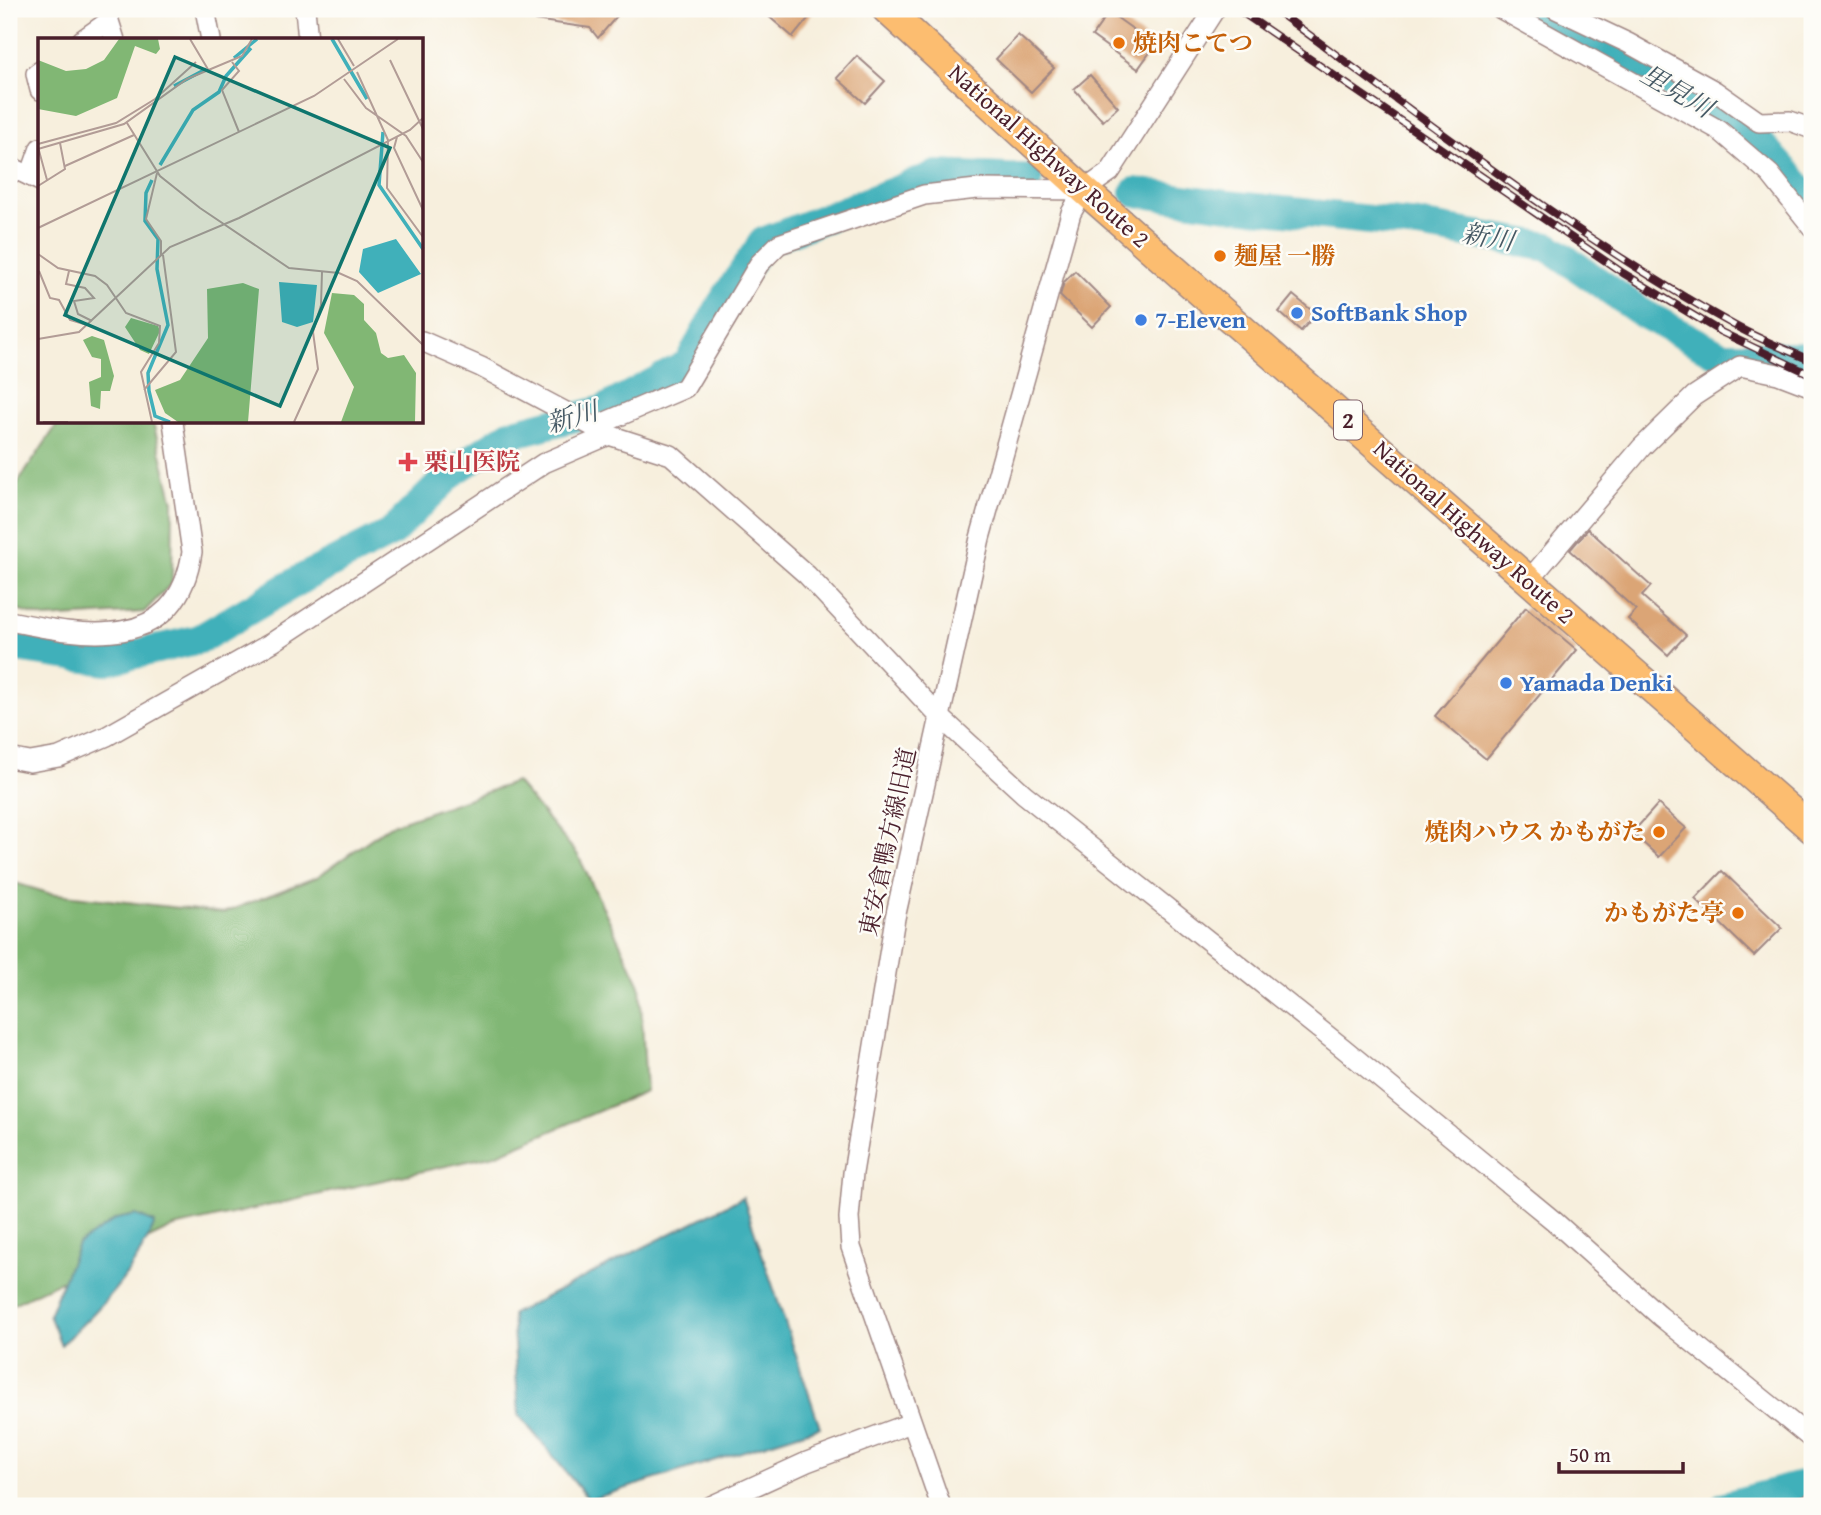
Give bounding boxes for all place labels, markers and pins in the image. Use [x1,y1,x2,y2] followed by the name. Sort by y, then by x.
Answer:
[1133,25,1253,60] place label: 焼肉こてつ
[1111,35,1127,51] marker: 焼肉こてつ
[1234,238,1335,273] place label: 麺屋 一勝
[1212,248,1228,264] marker: 麺屋 一勝
[1311,295,1467,330] place label: SoftBank Shop
[1155,302,1246,337] place label: 7-Eleven
[1289,305,1305,321] marker: SoftBank Shop
[1133,312,1149,328] marker: 7-Eleven
[424,444,520,479] place label: 栗山医院
[398,452,418,472] marker: 栗山医院
[1520,665,1673,700] place label: Yamada Denki
[1498,675,1514,691] marker: Yamada Denki
[1424,814,1645,849] place label: 焼肉ハウス かもがた
[1651,824,1667,840] marker: 焼肉ハウス かもがた
[1604,895,1724,930] place label: かもがた亭
[1730,905,1746,921] marker: かもがた亭

